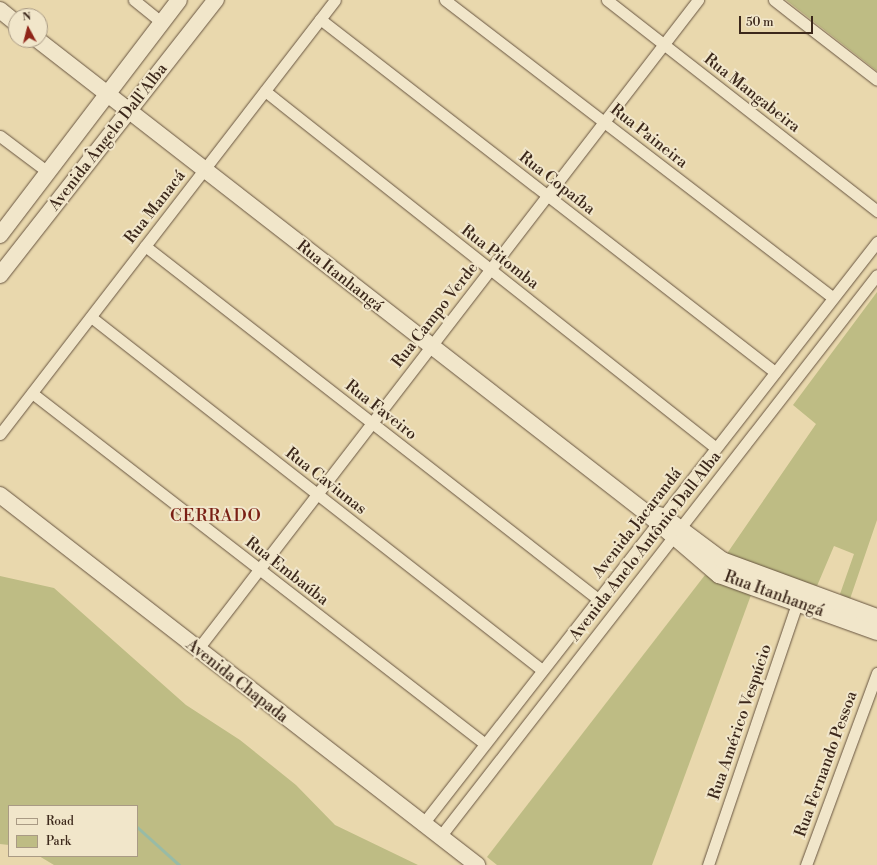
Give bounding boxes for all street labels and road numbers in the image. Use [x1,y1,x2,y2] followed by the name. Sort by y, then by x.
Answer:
[700,49,804,137] street label: Rua Mangabeira
[45,60,171,214] street label: Avenida Ângelo Dall'Alba
[606,100,692,172] street label: Rua Paineira
[515,147,599,219] street label: Rua Copaíba
[120,167,190,247] street label: Rua Manacá
[457,221,543,293] street label: Rua Pitomba
[293,236,387,316] street label: Rua Itanhangá
[388,259,482,371] street label: Rua Campo Verde
[341,376,421,444] street label: Rua Faveiro
[282,443,370,519] street label: Rua Caviunas
[565,447,725,645] street label: Avenida Anelo Antônio Dall Alba
[588,464,686,582] street label: Avenida Jacarandá
[242,533,332,609] street label: Rua Embaúba
[722,567,826,621] street label: Rua Itanhangá
[182,635,292,727] street label: Avenida Chapada
[704,642,776,802] street label: Rua Américo Vespúcio
[791,688,861,840] street label: Rua Fernando Pessoa

